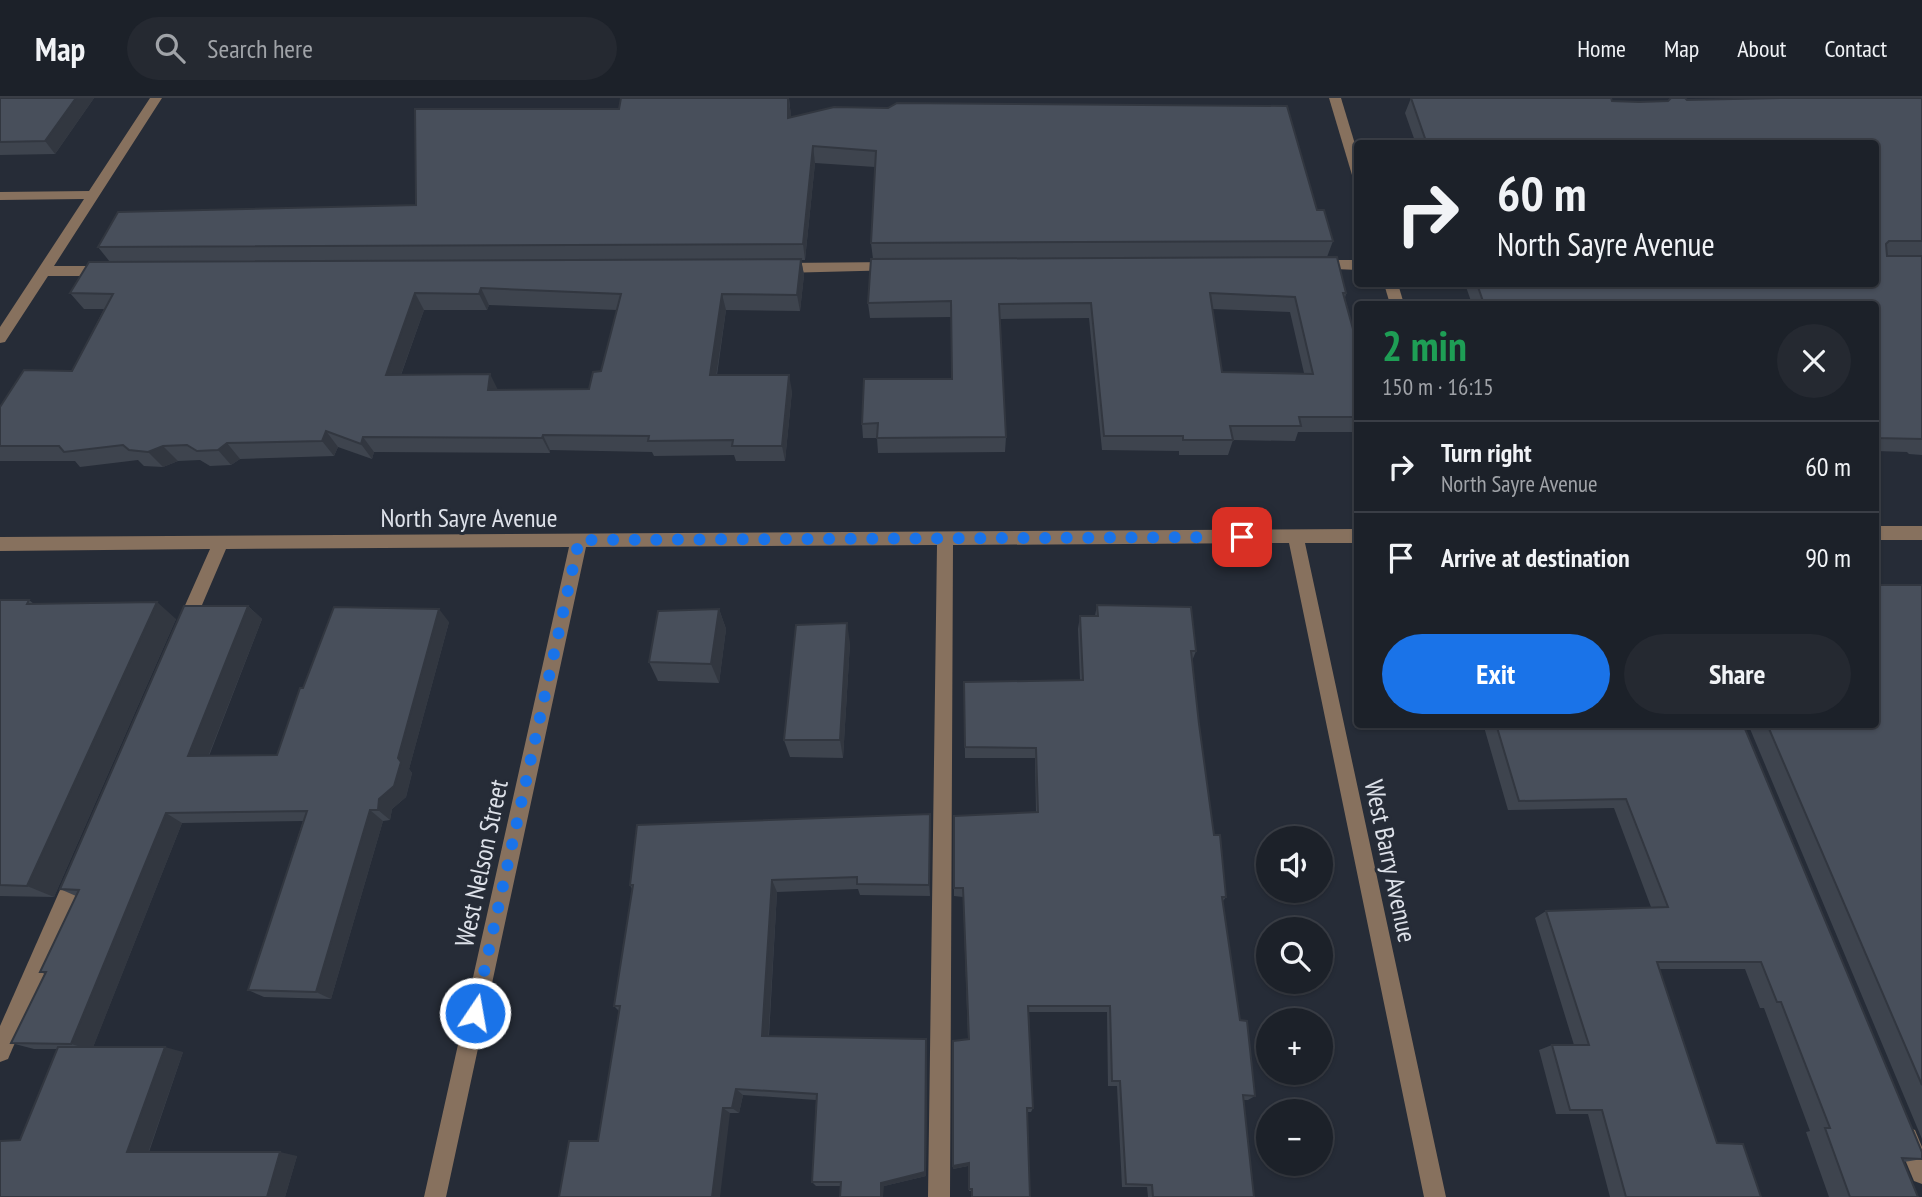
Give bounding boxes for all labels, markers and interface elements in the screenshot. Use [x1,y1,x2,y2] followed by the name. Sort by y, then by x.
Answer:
[127,17,617,80] search box
[35,27,85,70] text: Map
[151,29,189,67] icon: search
[207,32,313,65] text: Search here
[1577,33,1626,64] text: Home
[1664,33,1699,64] text: Map
[1737,33,1786,64] text: About
[1824,33,1887,64] text: Contact
[1497,161,1586,225] text: 60 m
[1382,168,1473,259] icon: right
[1497,223,1715,265] text: North Sayre Avenue
[1382,318,1467,373] text: 2 min
[1777,324,1851,398] button: close
[1382,372,1494,401] text: 150 m · 16:15
[1441,436,1532,469] text: Turn right
[1382,448,1420,486] icon: right
[1805,450,1851,483] text: 60 m
[1441,469,1597,498] text: North Sayre Avenue
[381,501,557,534] street label: North Sayre Avenue
[1212,507,1272,567] pin
[1223,518,1261,556] icon: arrive
[1382,539,1420,577] icon: arrive
[1441,541,1630,574] text: Arrive at destination
[1805,541,1851,574] text: 90 m
[1382,634,1610,714] button: Exit
[1624,634,1851,714] button: Share
[447,776,515,950] street label: West Nelson Street
[1358,777,1424,945] street label: West Barry Avenue
[1256,826,1333,1176] map controls
[1256,826,1333,903] button: sound
[1256,917,1333,994] button: search
[438,976,512,1050] position arrow
[1256,1008,1333,1085] button: +
[1256,1099,1333,1176] button: −

